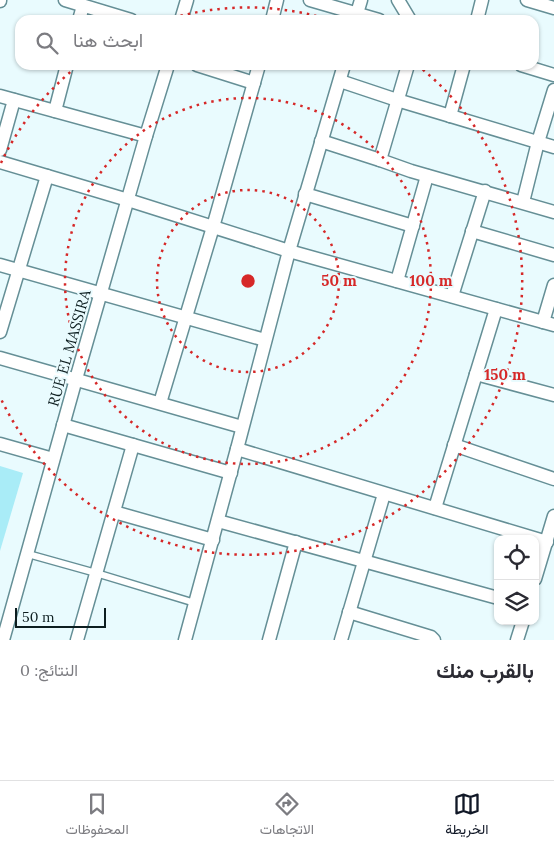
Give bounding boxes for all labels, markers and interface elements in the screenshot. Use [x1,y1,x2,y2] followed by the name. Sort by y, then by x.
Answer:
[15,15,539,70] search box
[73,28,143,52] text: ابحث هنا
[33,29,61,57] icon: search
[321,271,357,290] text: 50 m
[410,271,453,290] text: 100 m
[239,272,257,290] centre of rings
[43,287,95,409] street label: RUE EL MASSIRA
[484,365,526,384] text: 150 m
[494,535,539,625] map controls
[494,535,539,580] button: locate
[494,580,539,625] button: layers
[15,605,106,628] scale bar
[22,608,55,626] text: 50 m
[436,657,534,684] text: بالقرب منك
[20,660,78,680] text: النتائج: 0
[66,790,129,842] tab: المحفوظات
[260,790,314,842] tab: الاتجاهات
[445,790,488,842] tab: الخريطة

